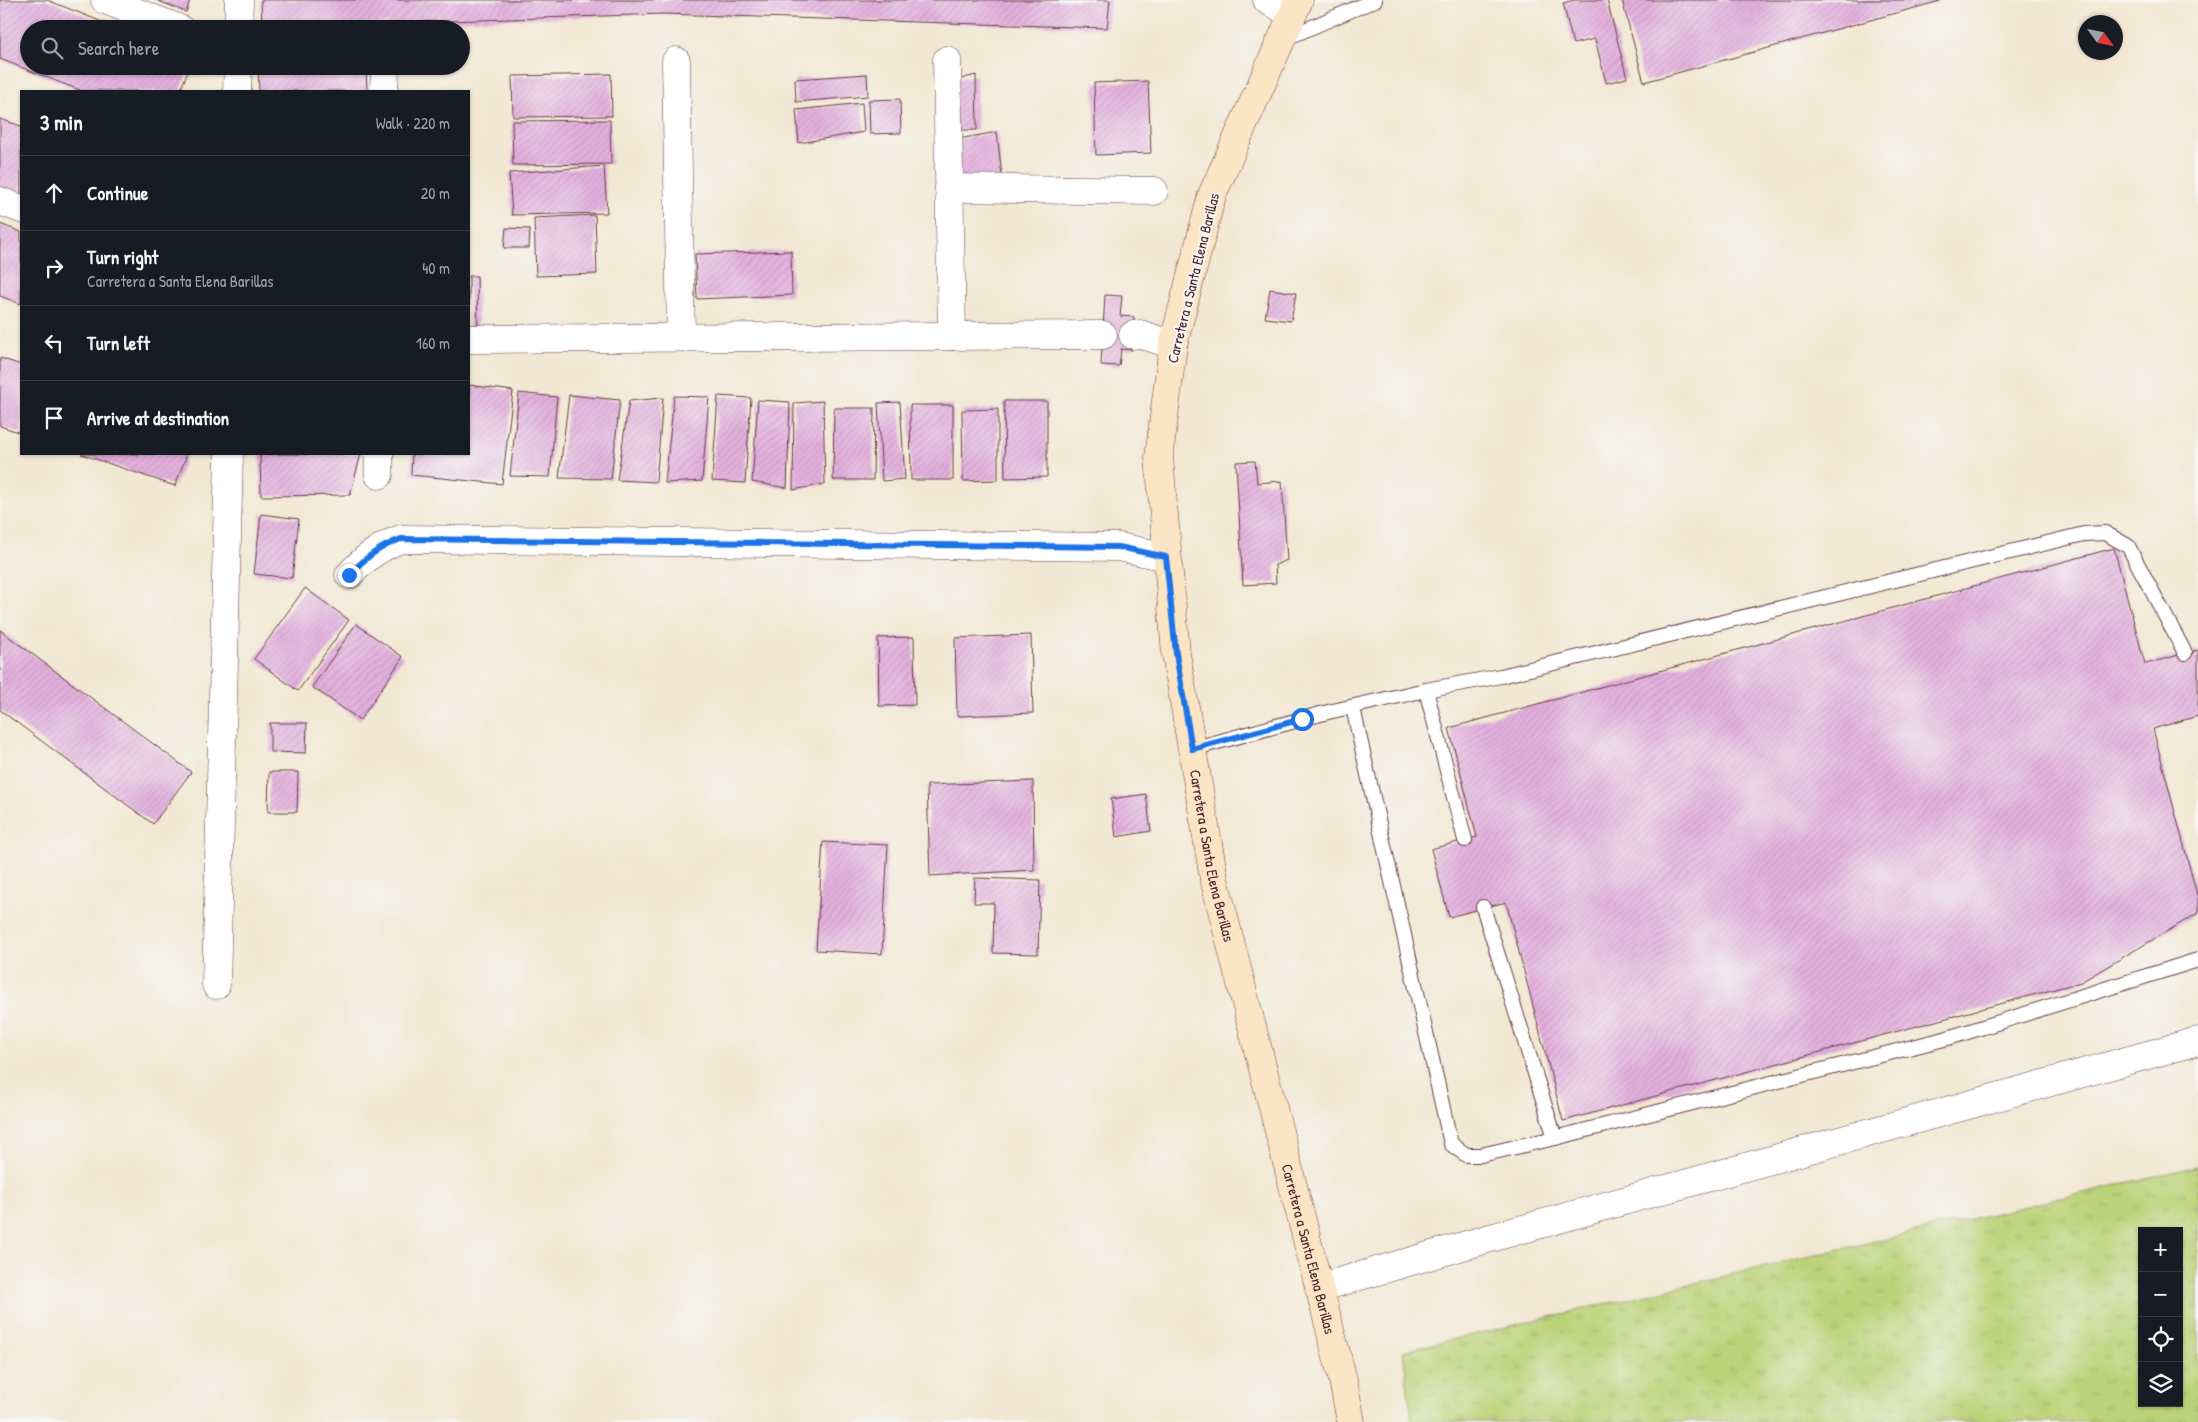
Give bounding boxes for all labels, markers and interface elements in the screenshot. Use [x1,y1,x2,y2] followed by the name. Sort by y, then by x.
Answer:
[2078,15,2123,60] north arrow
[20,20,470,75] search box
[38,34,66,62] icon: search
[78,35,159,61] text: Search here
[40,108,83,137] text: 3 min
[376,112,450,134] text: Walk · 220 m
[40,179,68,207] icon: ahead
[87,180,148,206] text: Continue
[421,182,450,204] text: 20 m
[1162,191,1224,365] street label: Carretera a Santa Elena Barillas
[87,244,158,270] text: Turn right
[40,254,68,282] icon: right
[422,257,450,279] text: 40 m
[87,270,273,292] text: Carretera a Santa Elena Barillas
[40,329,68,357] icon: left
[87,330,150,356] text: Turn left
[416,332,450,354] text: 160 m
[40,404,68,432] icon: arrive
[87,405,229,431] text: Arrive at destination
[338,564,361,587] route end
[1291,708,1314,731] route start
[1185,768,1240,944] street label: Carretera a Santa Elena Barillas
[1277,1161,1341,1336] street label: Carretera a Santa Elena Barillas
[2138,1227,2183,1407] map controls
[2138,1227,2183,1272] button: +
[2138,1272,2183,1317] button: −
[2138,1317,2183,1362] button: locate
[2138,1362,2183,1407] button: layers

